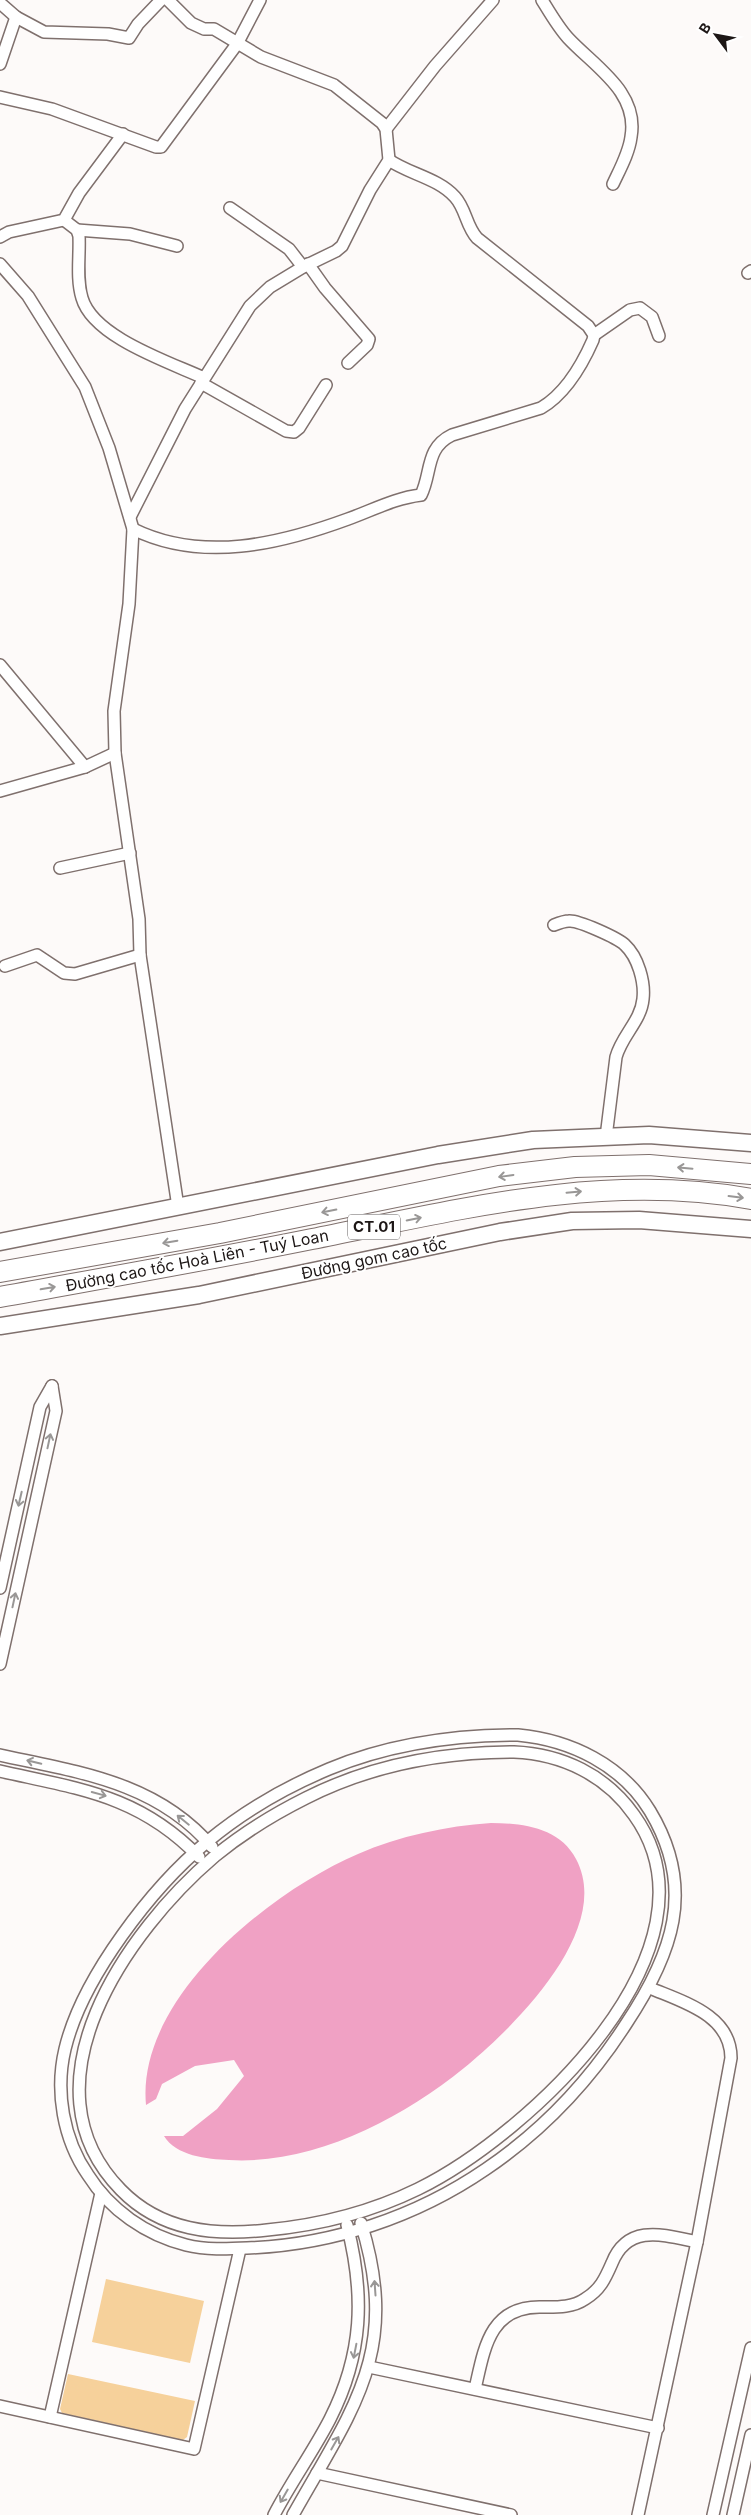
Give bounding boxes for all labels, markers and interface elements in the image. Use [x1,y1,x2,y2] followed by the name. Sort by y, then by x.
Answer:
[691,10,741,60] north arrow
[695,19,714,36] text: B
[677,1163,693,1172] one-way arrow
[498,1171,514,1181] one-way arrow
[566,1188,582,1197] one-way arrow
[728,1192,744,1202] one-way arrow
[322,1206,338,1216] one-way arrow
[406,1213,422,1223] one-way arrow
[348,1214,400,1240] road number: CT.01
[64,1225,330,1295] street label: Đường cao tốc Hoà Liên - Tuý Loan
[299,1233,449,1283] street label: Đường gom cao tốc
[162,1237,178,1247] one-way arrow
[40,1283,56,1293] one-way arrow
[45,1433,54,1449] one-way arrow
[14,1491,24,1507] one-way arrow
[10,1592,19,1608] one-way arrow
[26,1757,42,1766] one-way arrow
[90,1790,106,1800] one-way arrow
[177,1815,190,1826] one-way arrow
[370,2281,379,2297] one-way arrow
[350,2343,360,2359] one-way arrow
[331,2436,341,2450] one-way arrow
[279,2489,289,2503] one-way arrow

